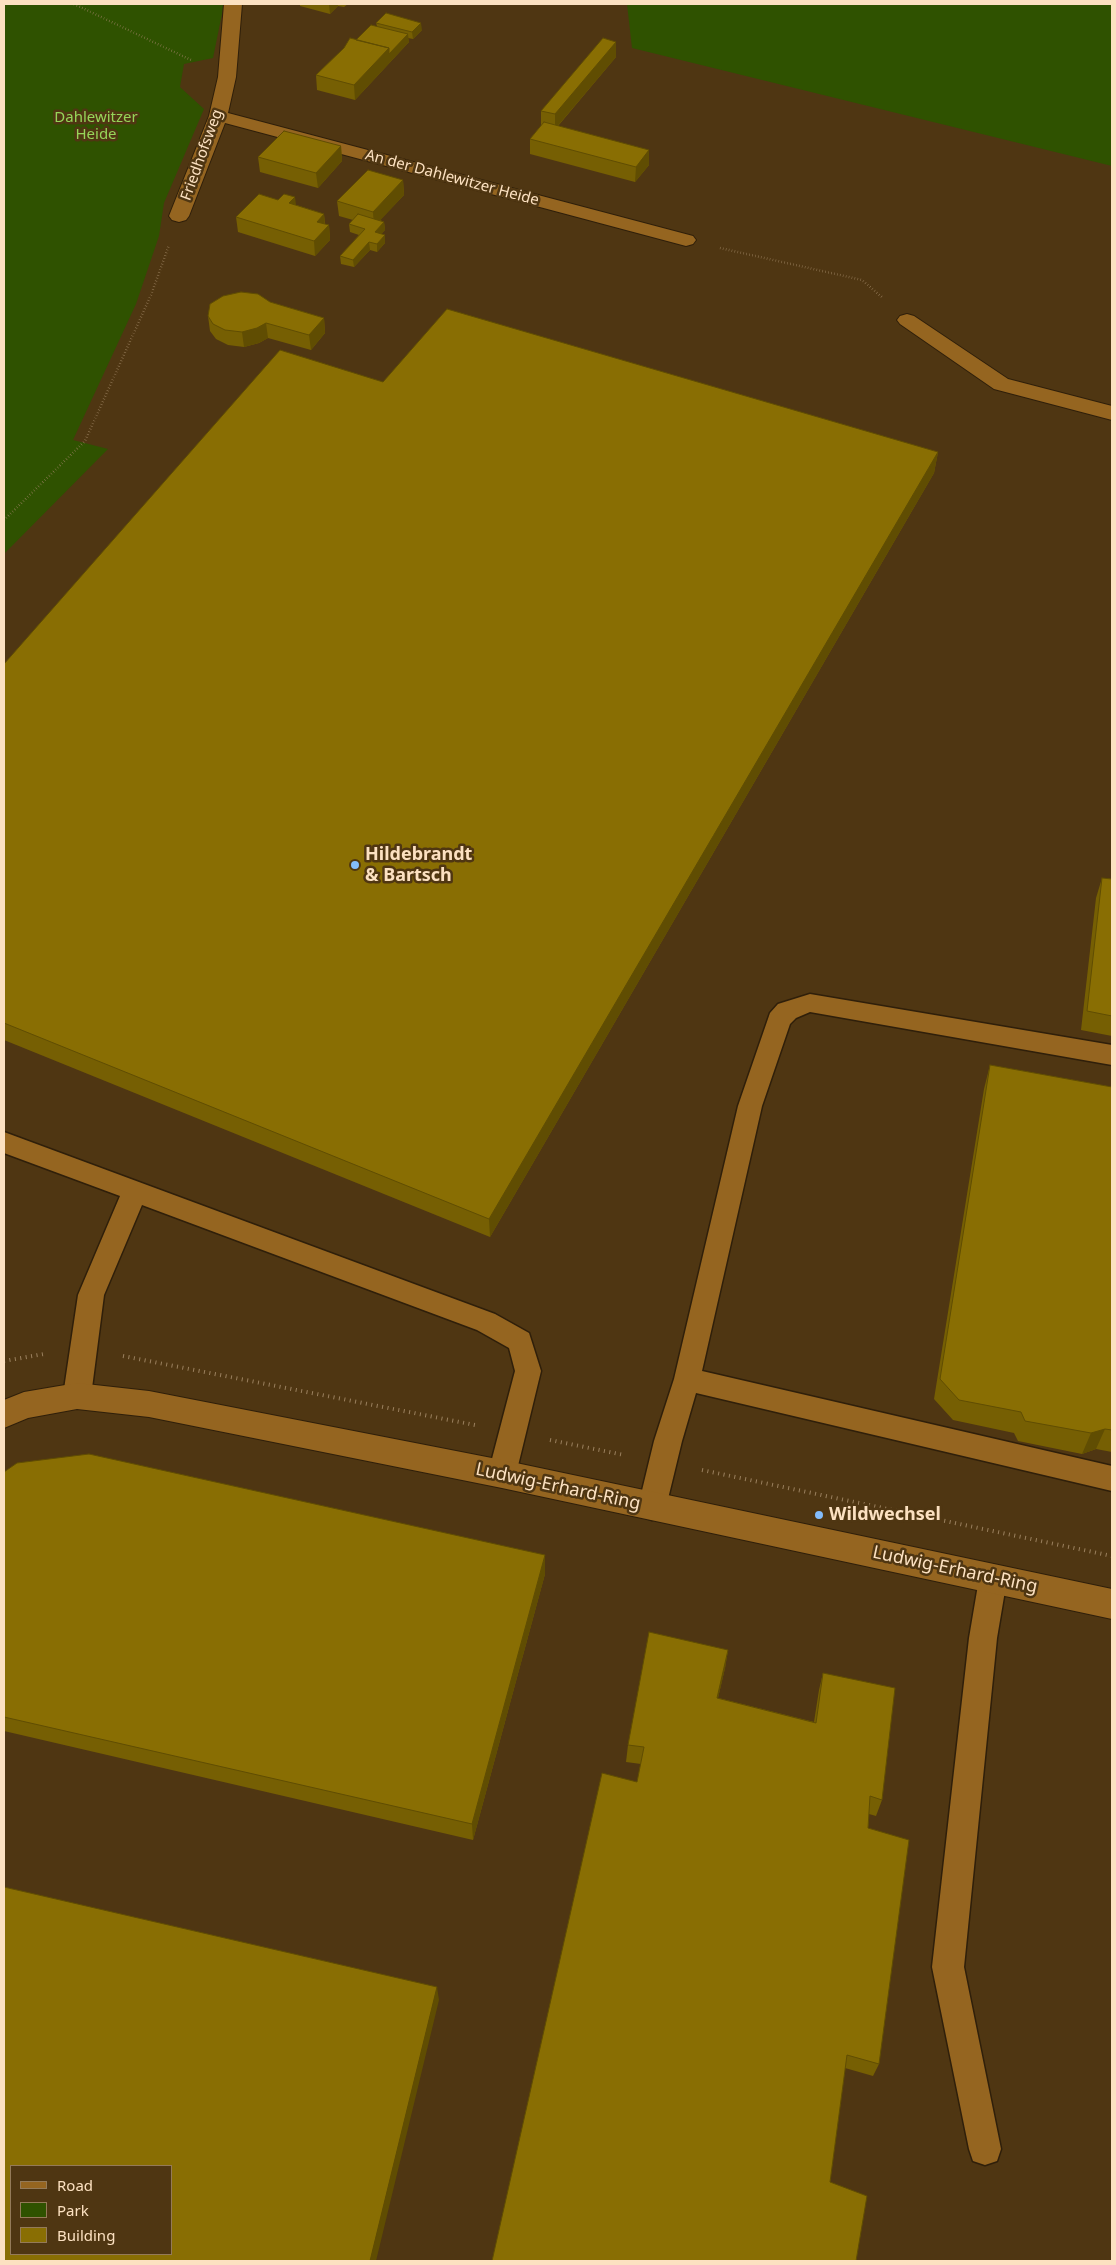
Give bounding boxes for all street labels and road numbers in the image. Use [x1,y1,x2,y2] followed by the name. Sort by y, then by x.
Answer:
[177,107,227,203] street label: Friedhofsweg
[363,146,541,210] street label: An der Dahlewitzer Heide
[474,1459,642,1515] street label: Ludwig-Erhard-Ring
[871,1542,1039,1598] street label: Ludwig-Erhard-Ring

